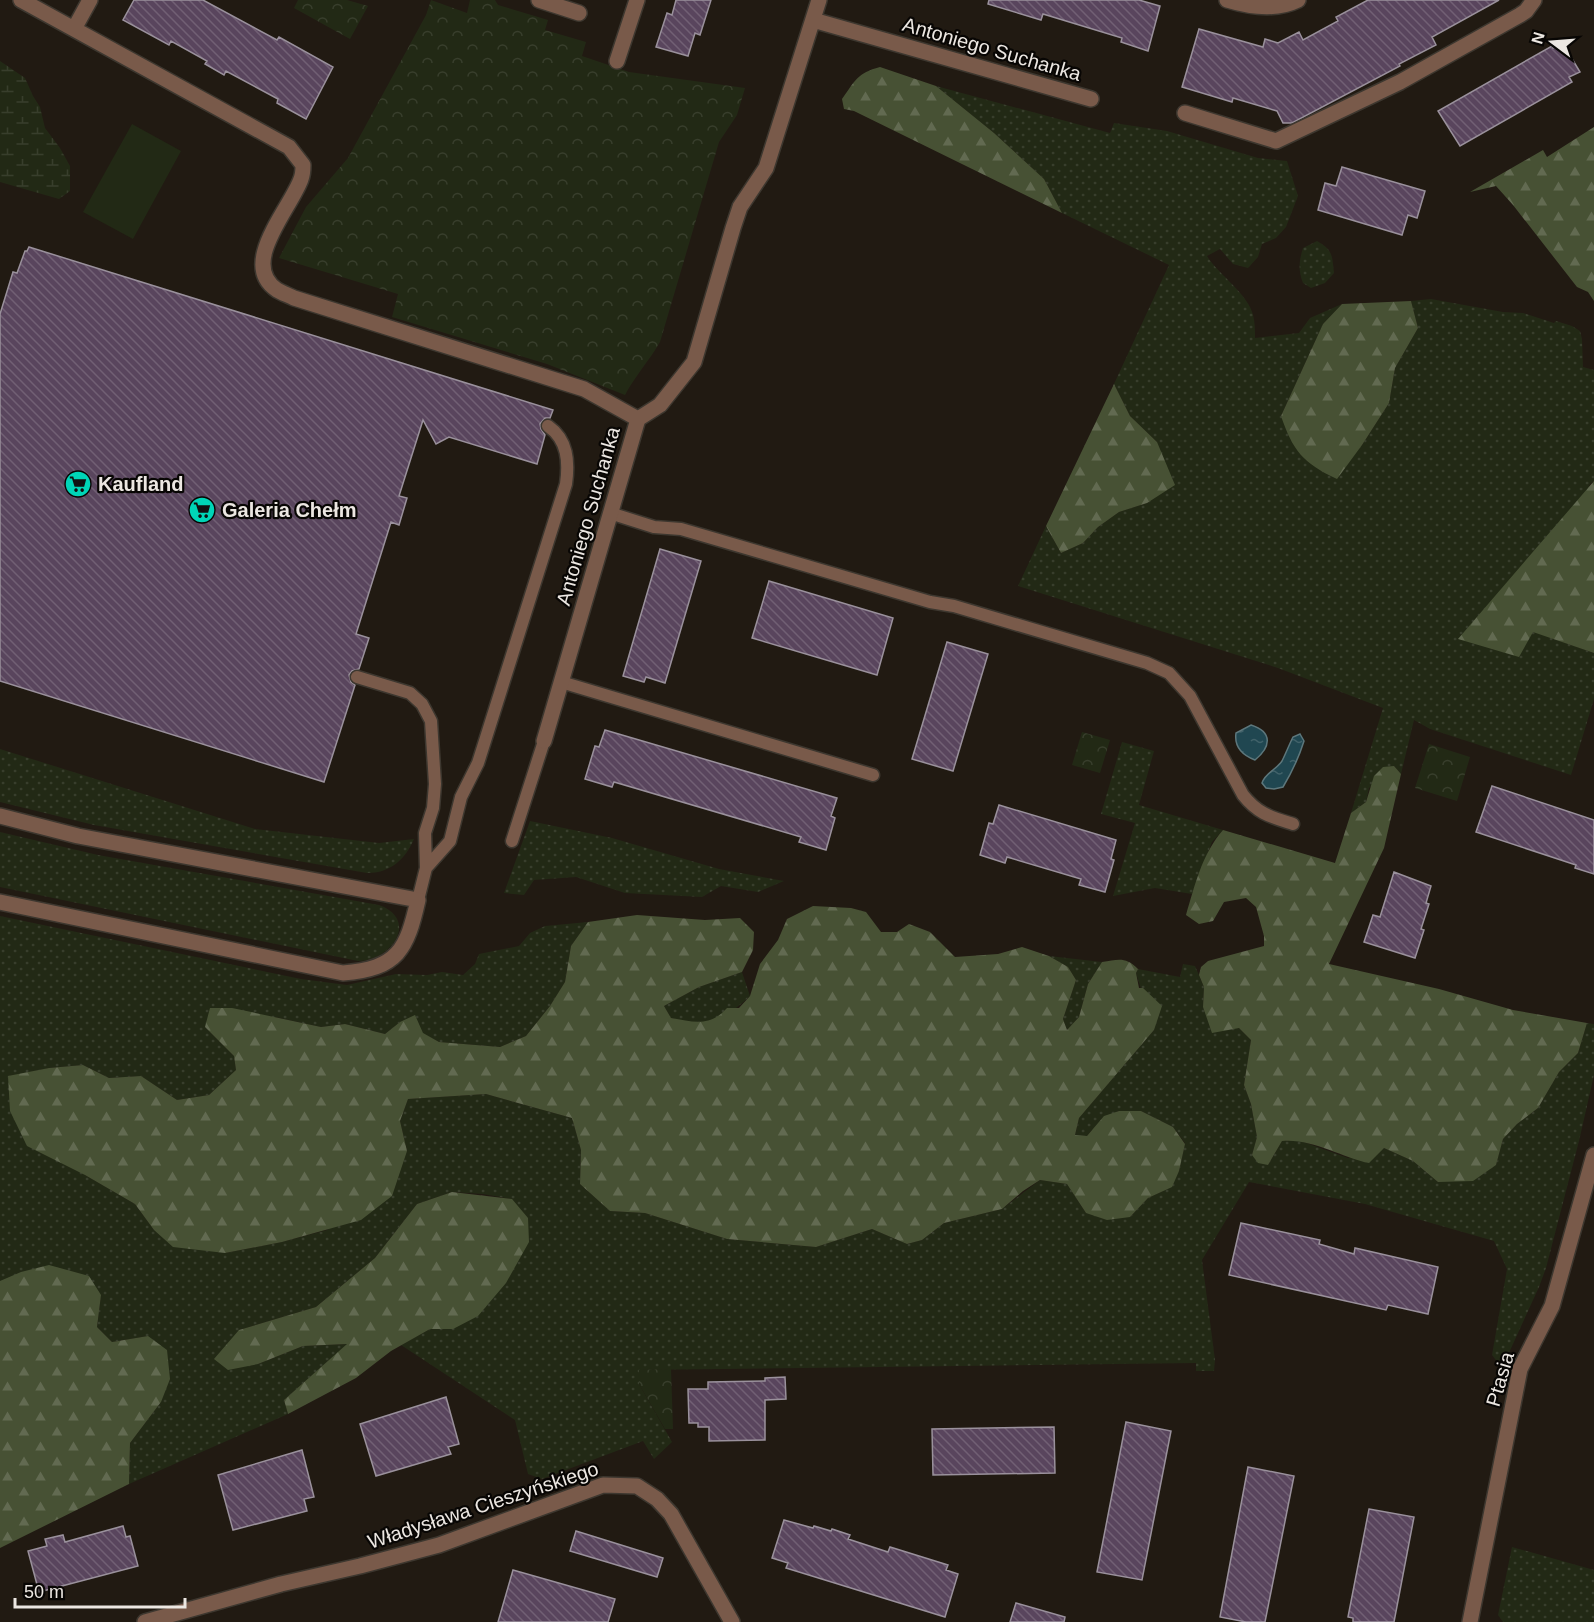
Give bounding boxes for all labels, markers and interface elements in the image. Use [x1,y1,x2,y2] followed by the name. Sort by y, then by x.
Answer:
[1522,12,1582,72] north arrow
[900,13,1085,85] street label: Antoniego Suchanka
[1528,30,1548,46] text: N
[552,423,624,608] street label: Antoniego Suchanka
[63,469,93,499] supermarket icon: Kaufland
[98,473,184,495] place label: Kaufland
[187,495,217,525] supermarket icon: Galeria Chełm
[222,499,357,521] place label: Galeria Chełm
[1482,1348,1518,1409] street label: Ptasia
[365,1457,601,1553] street label: Władysława Cieszyńskiego
[15,1571,184,1609] scale bar
[24,1582,64,1602] text: 50 m

